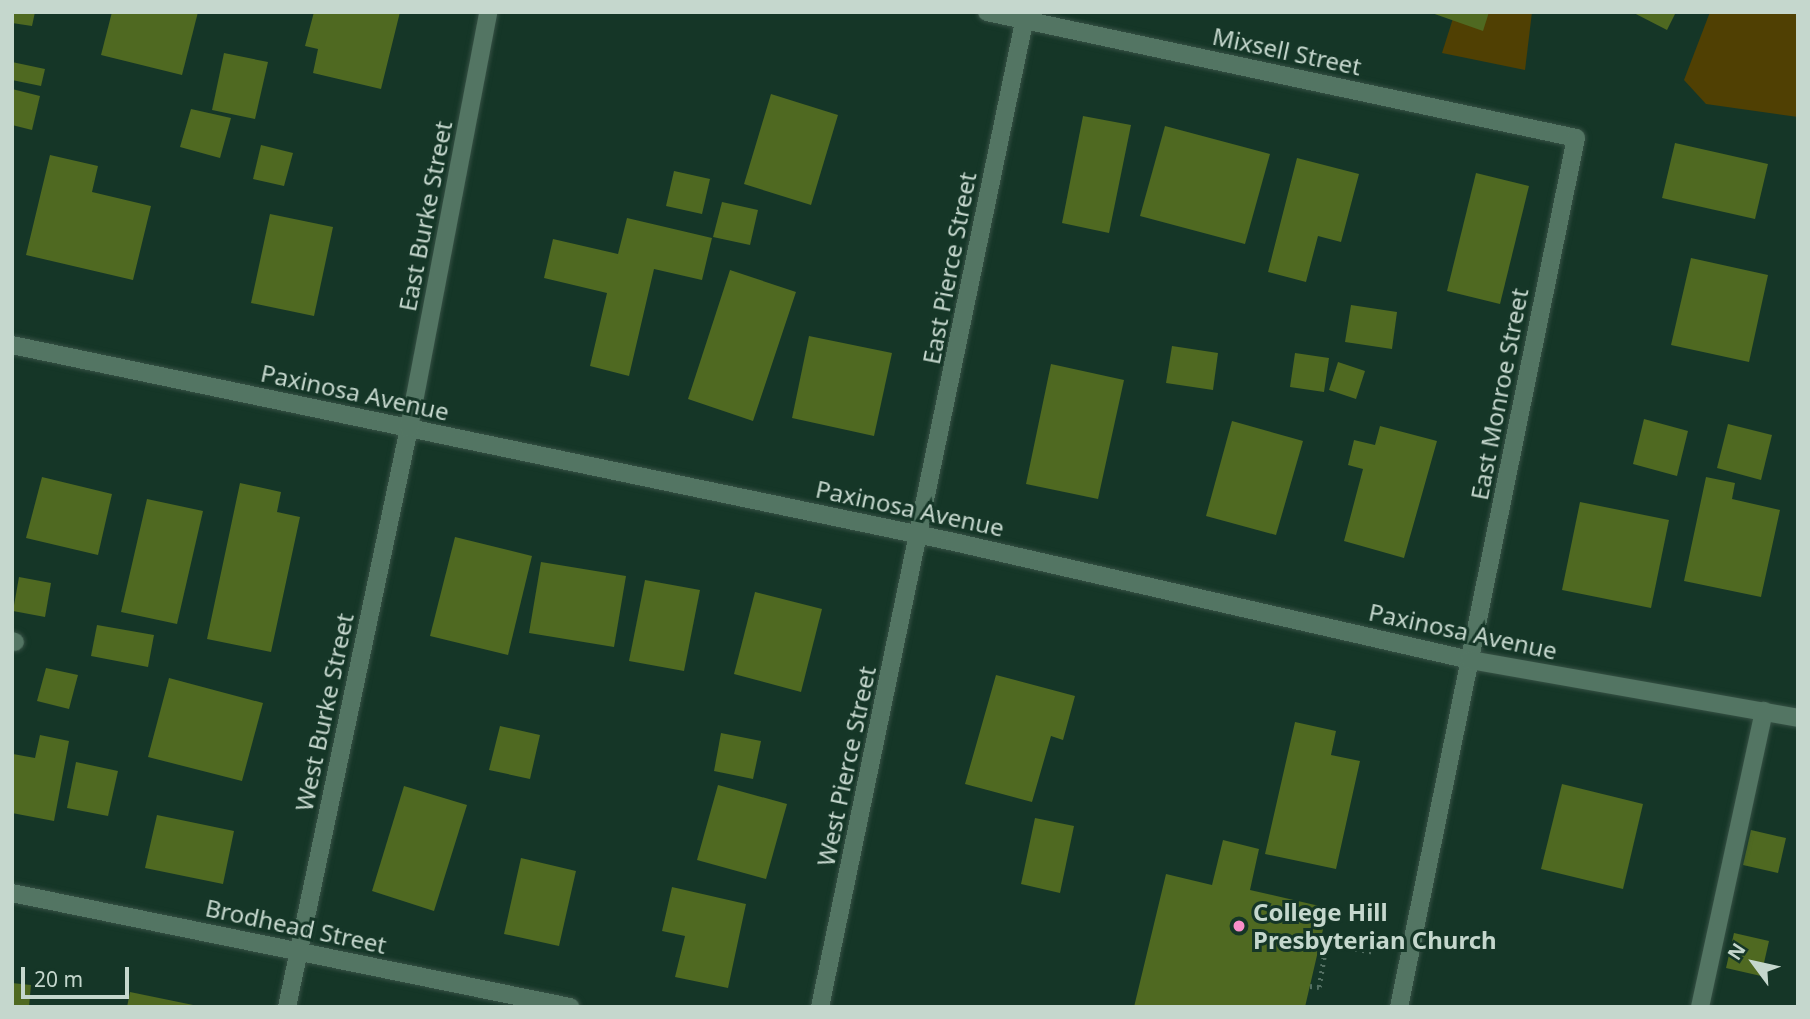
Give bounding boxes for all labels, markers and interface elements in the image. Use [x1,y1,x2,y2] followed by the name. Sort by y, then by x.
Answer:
[1210,21,1364,81] street label: Mixsell Street
[392,118,458,314] street label: East Burke Street
[916,169,982,367] street label: East Pierce Street
[1464,286,1534,502] street label: East Monroe Street
[258,358,452,426] street label: Paxinosa Avenue
[813,474,1007,542] street label: Paxinosa Avenue
[1366,597,1560,665] street label: Paxinosa Avenue
[289,610,359,814] street label: West Burke Street
[811,663,881,869] street label: West Pierce Street
[203,893,389,959] street label: Brodhead Street
[1253,898,1497,954] place label: College Hill Presbyterian Church
[1231,918,1247,934] marker: College Hill Presbyterian Church
[1719,928,1789,998] north arrow
[1721,938,1751,965] text: N
[24,953,133,997] scale bar
[34,965,83,993] text: 20 m

